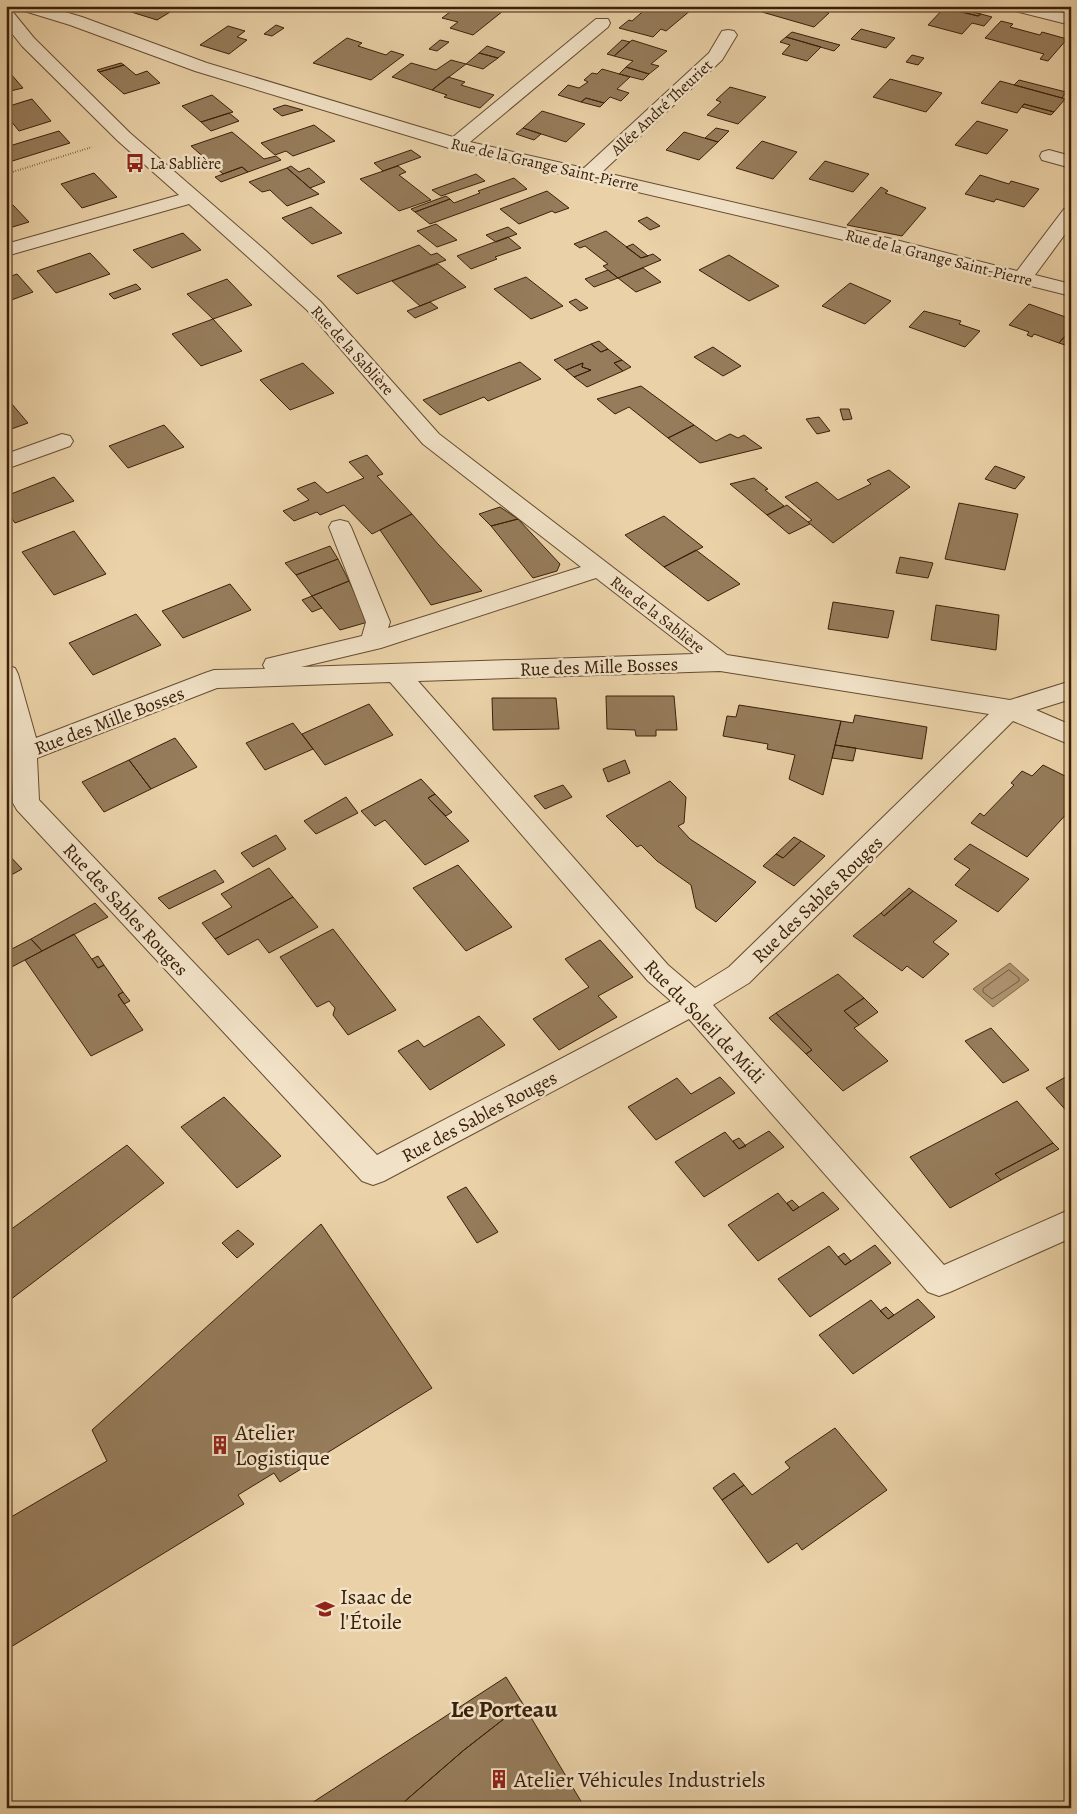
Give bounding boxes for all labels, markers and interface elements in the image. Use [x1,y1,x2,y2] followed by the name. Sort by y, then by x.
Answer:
[605,55,717,161] street label: Allée André Theuriet
[449,133,641,197] street label: Rue de la Grange Saint-Pierre
[124,152,146,174] bus stop icon: La Sablière
[150,153,221,175] place label: La Sablière
[843,224,1035,292] street label: Rue de la Grange Saint-Pierre
[306,301,399,400] street label: Rue de la Sablière
[606,571,709,659] street label: Rue de la Sablière
[519,651,679,683] street label: Rue des Mille Bosses
[31,680,188,761] street label: Rue des Mille Bosses
[746,830,889,969] street label: Rue des Sables Rouges
[57,838,194,982] street label: Rue des Sables Rouges
[638,954,770,1089] street label: Rue du Soleil de Midi
[397,1065,562,1169] street label: Rue des Sables Rouges
[234,1418,330,1473] place label: Atelier Logistique
[209,1434,231,1456] building icon: Atelier Logistique
[340,1582,412,1637] place label: Isaac de l'Étoile
[314,1598,336,1620] school or university icon: Isaac de l'Étoile
[451,1693,558,1725] district label: Le Porteau
[513,1765,766,1795] place label: Atelier Véhicules Industriels
[488,1768,510,1790] building icon: Atelier Véhicules Industriels

